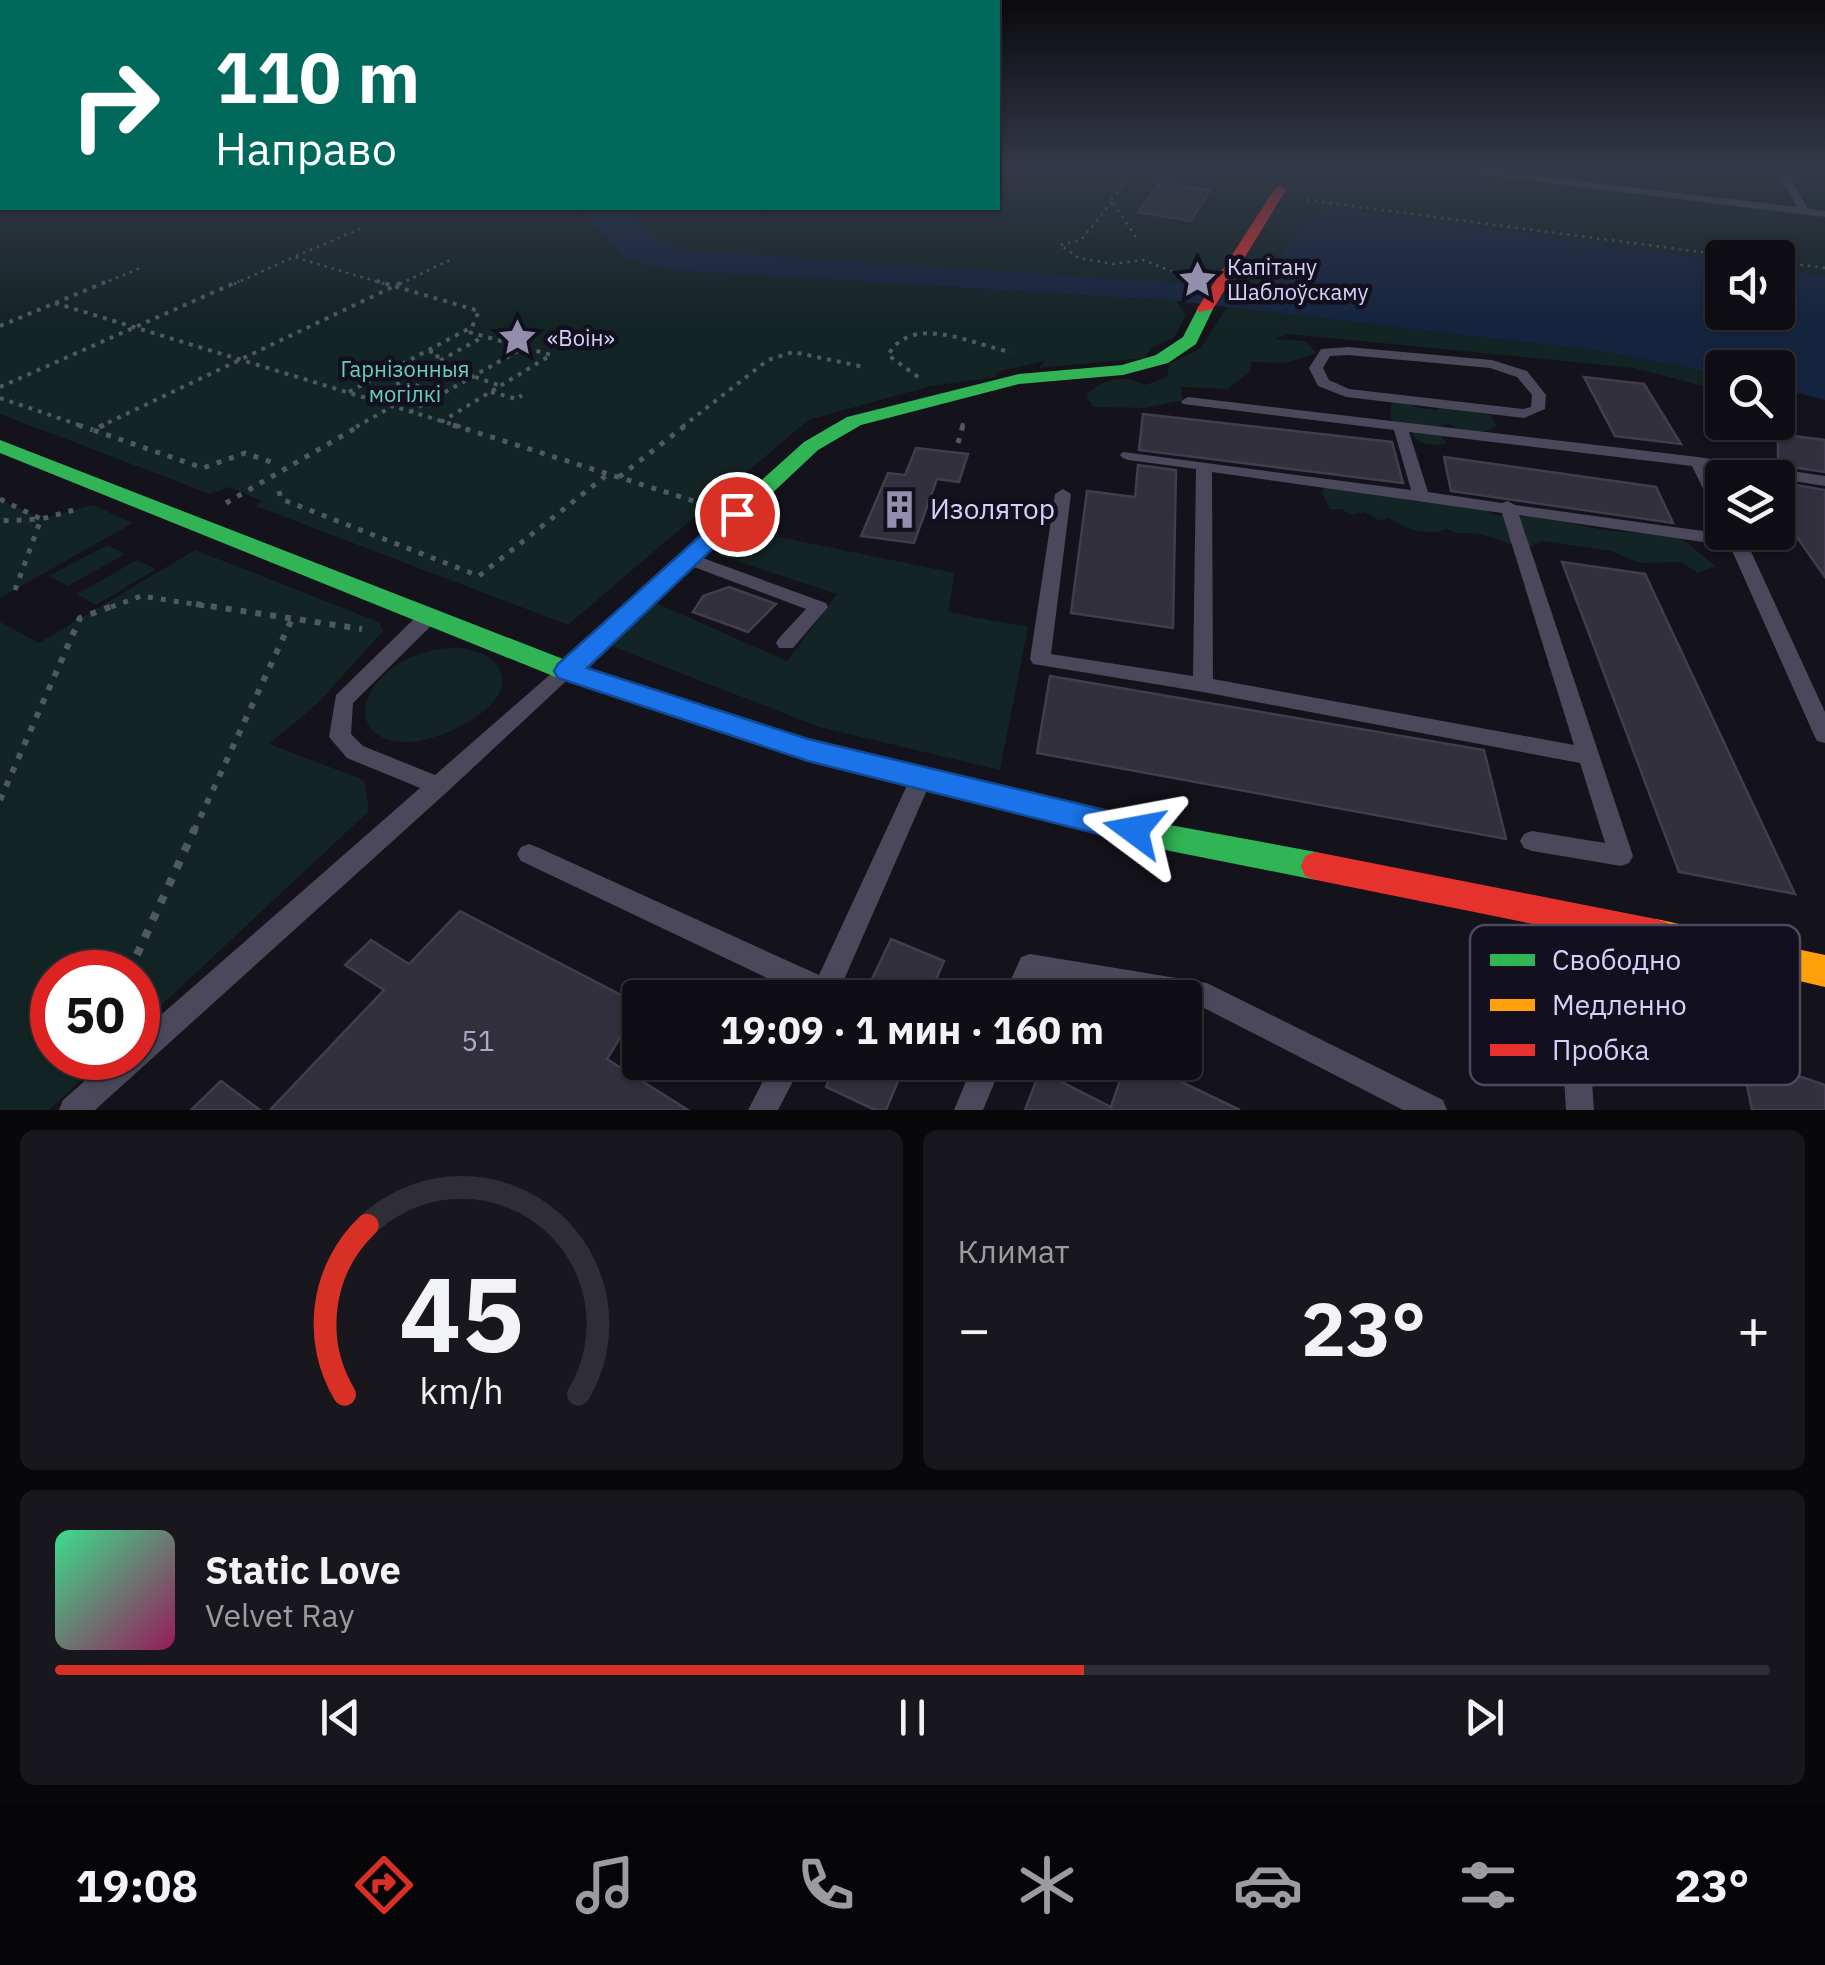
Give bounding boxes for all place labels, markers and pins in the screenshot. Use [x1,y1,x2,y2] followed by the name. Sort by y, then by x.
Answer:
[1227,252,1369,306] place label: Капітану Шаблоўскаму
[1176,259,1218,301] place icon: Капітану Шаблоўскаму
[496,317,538,359] place icon: «Воін»
[547,323,615,352] place label: «Воін»
[695,472,780,557] pin
[879,488,921,530] building icon: Изолятор
[930,490,1055,527] place label: Изолятор

